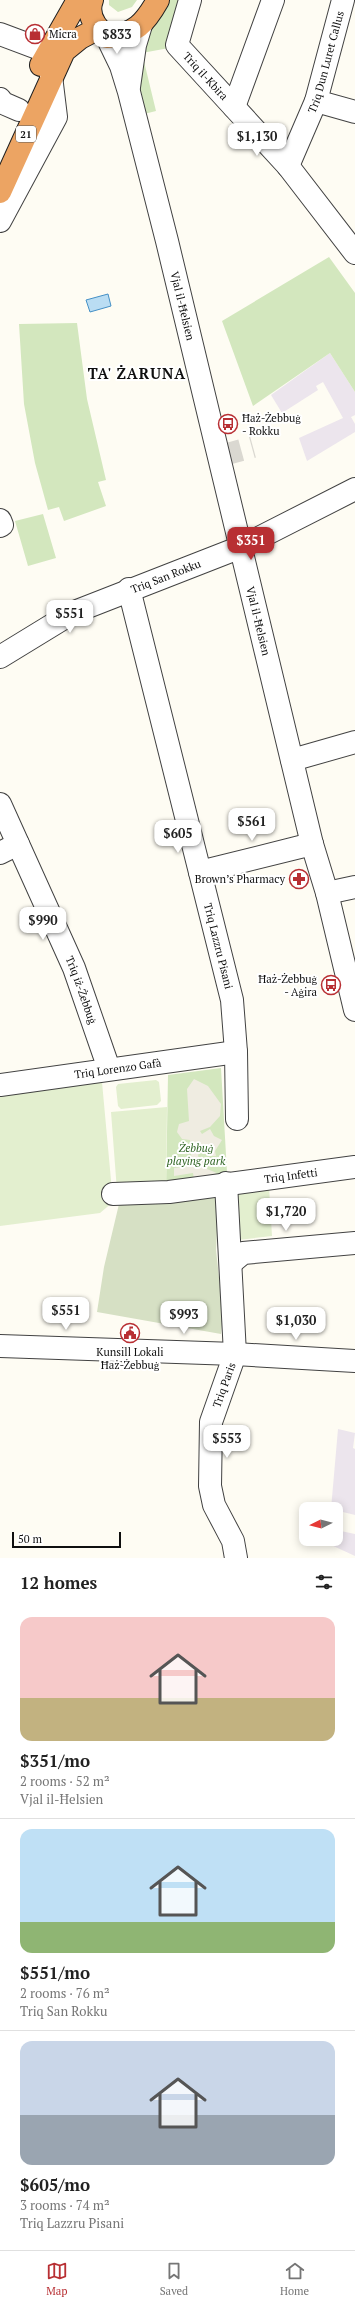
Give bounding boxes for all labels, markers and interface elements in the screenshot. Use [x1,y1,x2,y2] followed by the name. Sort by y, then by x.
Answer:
[305,9,347,115] street label: Triq Dun Luret Callus
[93,21,141,55] pin: $833
[24,23,46,45] shop icon: Micra
[102,25,132,43] text: $833
[49,27,77,41] place label: Micra
[180,49,231,103] street label: Triq il-Kbira
[224,123,290,157] pin: $1,130
[16,126,36,142] road number: 21
[237,127,277,145] text: $1,130
[168,270,198,342] street label: Vjal il-Ħelsien
[88,363,186,383] district label: TA' ŻARUNA
[242,411,301,438] place label: Ħaż-Żebbuġ - Rokku
[217,413,239,435] bus stop icon: Ħaż-Żebbuġ - Rokku
[227,527,275,561] pin: $351
[236,531,266,549] text: $351
[129,556,203,596] street label: Triq San Rokku
[243,585,274,657] street label: Vjal il-Ħelsien
[46,600,94,634] pin: $551
[55,604,85,622] text: $551
[228,808,276,842] pin: $561
[237,812,267,830] text: $561
[154,820,202,854] pin: $605
[163,824,193,842] text: $605
[288,868,310,890] pharmacy icon: Brown’s Pharmacy
[195,872,285,886] place label: Brown’s Pharmacy
[201,901,236,990] street label: Triq Lazzru Pisani
[19,907,67,941] pin: $990
[28,911,58,929] text: $990
[62,954,100,1026] street label: Triq iż-Żebbuġ
[258,972,317,999] place label: Ħaż-Żebbuġ - Aġira
[320,974,342,996] bus stop icon: Ħaż-Żebbuġ - Aġira
[73,1055,163,1082] street label: Triq Lorenzo Gafà
[167,1141,226,1168] park label: Żebbuġ playing park
[263,1165,318,1186] street label: Triq Infetti
[253,1198,319,1232] pin: $1,720
[266,1202,306,1220] text: $1,720
[42,1297,90,1331] pin: $551
[51,1301,81,1319] text: $551
[160,1301,208,1335] pin: $993
[169,1305,199,1323] text: $993
[263,1307,329,1341] pin: $1,030
[276,1311,316,1329] text: $1,030
[119,1322,141,1344] public building icon: Kunsill Lokali Ħaż-Żebbuġ
[96,1345,164,1372] place label: Kunsill Lokali Ħaż-Żebbuġ
[209,1360,239,1410] street label: Triq Paris
[203,1425,251,1459] pin: $553
[212,1429,242,1447] text: $553
[299,1502,343,1546] north arrow
[299,1502,343,1546] map controls
[12,1530,121,1549] scale bar
[18,1532,42,1546] text: 50 m
[20,1571,97,1594] text: 12 homes
[313,1571,335,1593] icon: filters
[142,1643,214,1715] icon: home
[20,1749,90,1772] text: $351/mo
[20,1772,110,1790] text: 2 rooms · 52 m²
[20,1790,103,1808] text: Vjal il-Ħelsien
[142,1855,214,1927] icon: home
[20,1961,90,1984] text: $551/mo
[20,1984,110,2002] text: 2 rooms · 76 m²
[20,2002,107,2020] text: Triq San Rokku
[142,2067,214,2139] icon: home
[20,2173,90,2196] text: $605/mo
[20,2196,110,2214] text: 3 rooms · 74 m²
[20,2214,124,2232] text: Triq Lazzru Pisani
[46,2260,68,2298] tab: Map
[160,2260,188,2298] tab: Saved
[280,2260,309,2298] tab: Home

